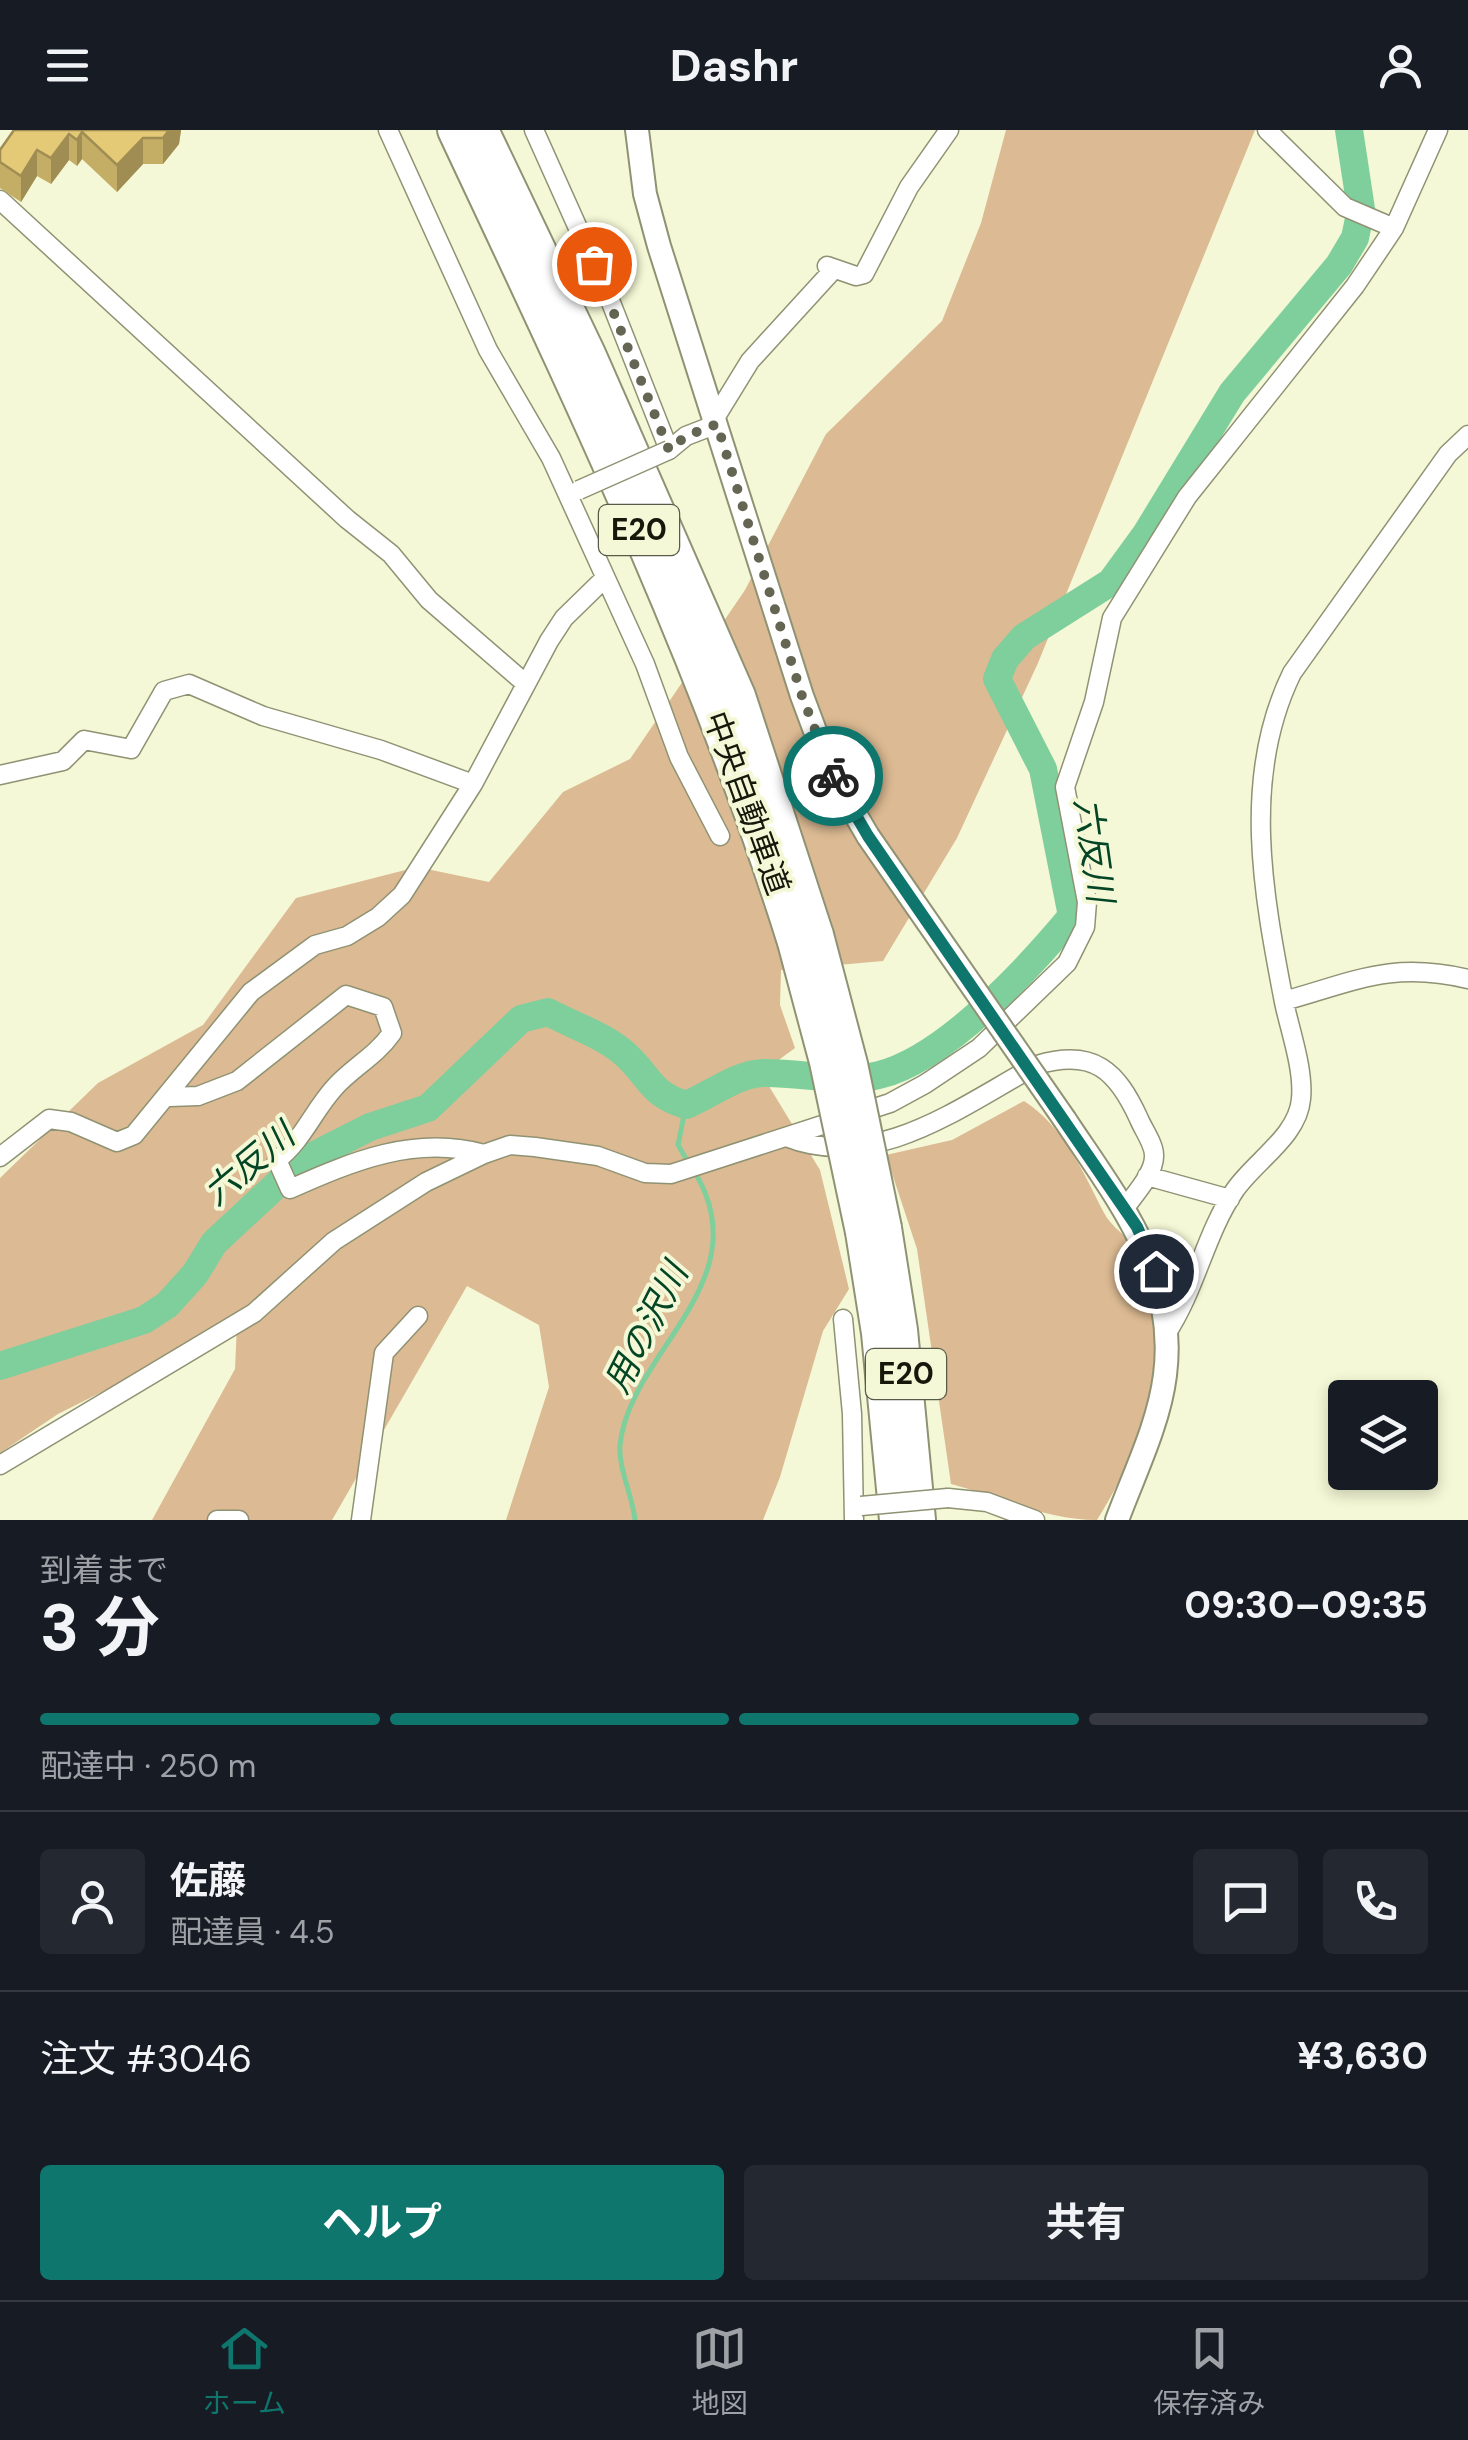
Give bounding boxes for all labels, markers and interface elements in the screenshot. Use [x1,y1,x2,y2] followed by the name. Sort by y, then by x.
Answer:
[670,36,798,95] text: Dashr
[40,38,95,93] icon: menu
[1373,38,1428,93] icon: person
[552,222,637,307] pin
[567,237,622,292] icon: bag
[599,505,679,555] road number: E20
[694,706,800,900] street label: 中央自動車道
[783,726,883,826] courier
[806,749,861,804] icon: bike
[1064,795,1125,909] water label: 六反川
[194,1110,307,1215] water label: 六反川
[1114,1229,1199,1314] pin
[1129,1244,1184,1299] icon: home
[594,1252,700,1401] water label: 用の沢川
[866,1349,946,1399] road number: E20
[1328,1380,1438,1490] map controls
[1328,1380,1438,1490] button: layers
[40,1549,168,1591] text: 到着まで
[1184,1580,1428,1630] text: 09:30–09:35
[40,1586,159,1670] text: 3 分
[40,1745,256,1787] text: 配達中 · 250 m
[40,1849,145,1954] button: person
[1193,1849,1298,1954] button: chat
[1323,1849,1428,1954] button: phone
[170,1856,246,1906] text: 佐藤
[170,1911,335,1953] text: 配達員 · 4.5
[1297,2031,1428,2081] text: ¥3,630
[40,2034,252,2084] text: 注文 #3046
[40,2165,724,2280] button: ヘルプ
[744,2165,1428,2280] button: 共有
[203,2321,286,2422] tab: ホーム
[692,2321,748,2422] tab: 地図
[1153,2321,1265,2422] tab: 保存済み

